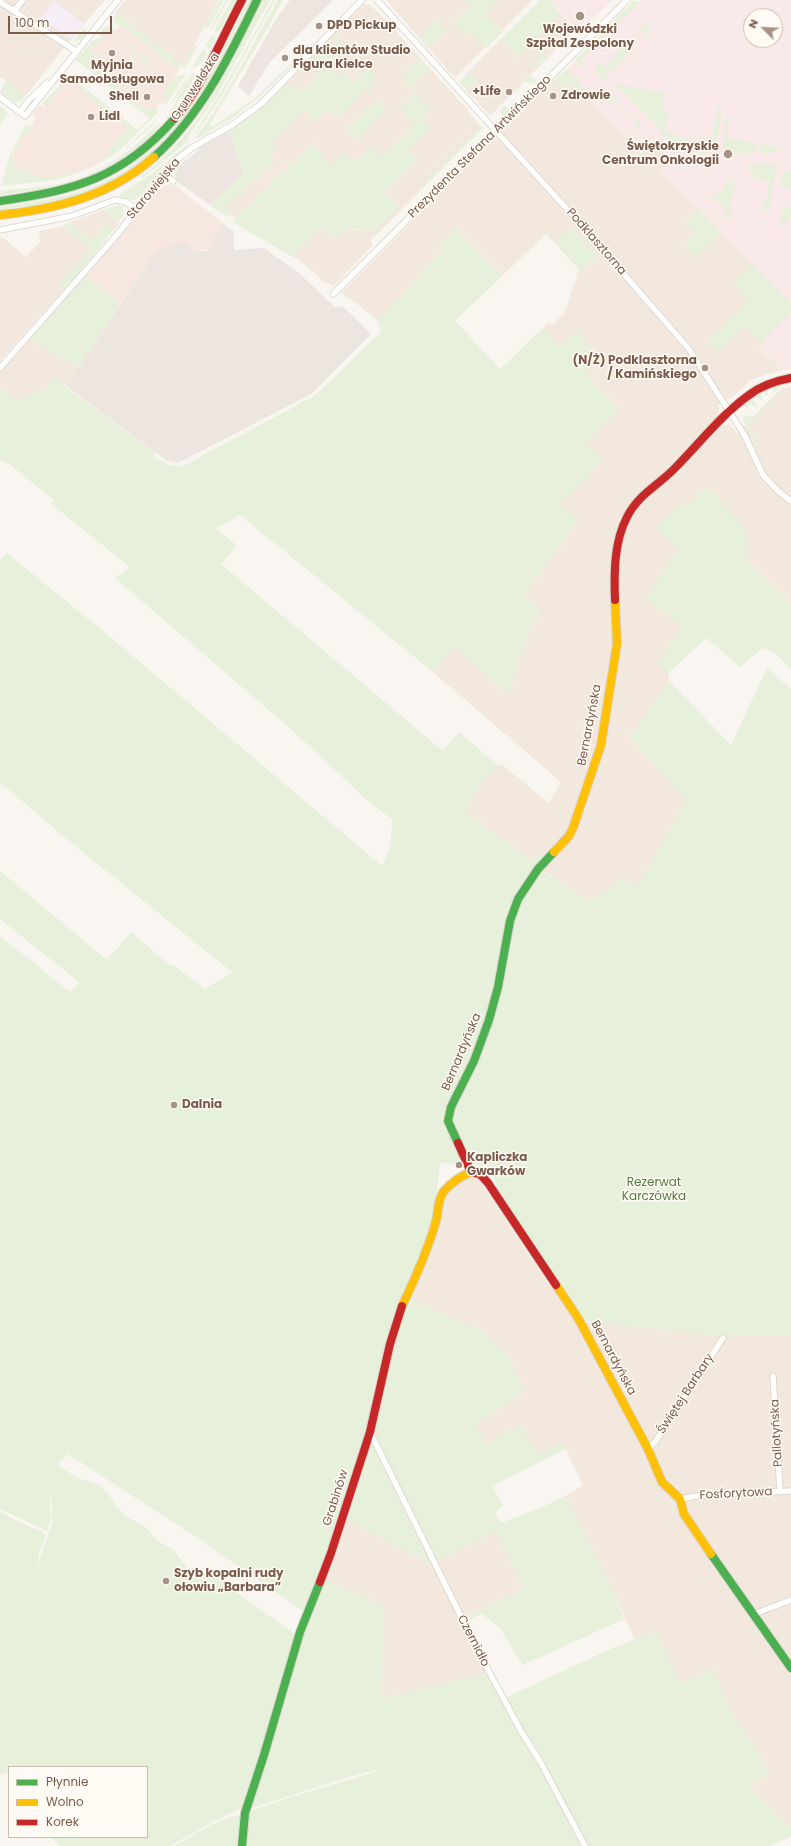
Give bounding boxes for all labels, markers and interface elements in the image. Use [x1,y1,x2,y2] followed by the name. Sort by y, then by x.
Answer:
[10,8,114,34] scale bar
[743,8,783,48] north arrow
[574,10,586,22] marker: Wojewódzki Szpital Zespolony
[15,14,49,31] text: 100 m
[744,16,762,31] text: N
[327,19,396,33] place label: DPD Pickup
[314,21,324,31] marker: DPD Pickup
[526,23,634,51] place label: Wojewódzki Szpital Zespolony
[293,44,410,72] place label: dla klientów Studio Figura Kielce
[107,48,117,58] marker: Myjnia Samoobsługowa
[169,50,223,124] street label: Grunwaldzka
[280,53,290,63] marker: dla klientów Studio Figura Kielce
[60,59,164,87] place label: Myjnia Samoobsługowa
[406,73,554,221] street label: Prezydenta Stefana Artwińskiego
[472,85,501,99] place label: +Life
[504,87,514,97] marker: +Life
[561,89,610,103] place label: Zdrowie
[109,90,139,104] place label: Shell
[548,91,558,101] marker: Zdrowie
[142,92,152,102] marker: Shell
[99,110,120,124] place label: Lidl
[86,112,96,122] marker: Lidl
[602,140,719,168] place label: Świętokrzyskie Centrum Onkologii
[722,148,734,160] marker: Świętokrzyskie Centrum Onkologii
[124,155,184,223] street label: Starowiejska
[563,206,629,278] street label: Podklasztorna
[572,354,697,382] place label: (N/Ż) Podklasztorna / Kamińskiego
[700,363,710,373] marker: (N/Ż) Podklasztorna / Kamińskiego
[575,683,605,767] street label: Bernardyńska
[439,1011,485,1093] street label: Bernardyńska
[182,1098,222,1112] place label: Dalnia
[169,1100,179,1110] marker: Dalnia
[467,1151,528,1179] place label: Kapliczka Gwarków
[454,1160,464,1170] marker: Kapliczka Gwarków
[622,1176,686,1204] park label: Rezerwat Karczówka
[587,1318,639,1398] street label: Bernardyńska
[655,1351,717,1437] street label: Świętej Barbary
[768,1399,786,1467] street label: Pallotyńska
[320,1468,352,1528] street label: Grabinów
[699,1485,773,1503] street label: Fosforytowa
[174,1567,284,1595] place label: Szyb kopalni rudy ołowiu „Barbara”
[161,1576,171,1586] marker: Szyb kopalni rudy ołowiu „Barbara”
[454,1613,492,1669] street label: Czernidło
[8,1766,148,1838] legend
[46,1773,88,1790] text: Płynnie
[46,1793,84,1810] text: Wolno
[46,1813,79,1830] text: Korek

